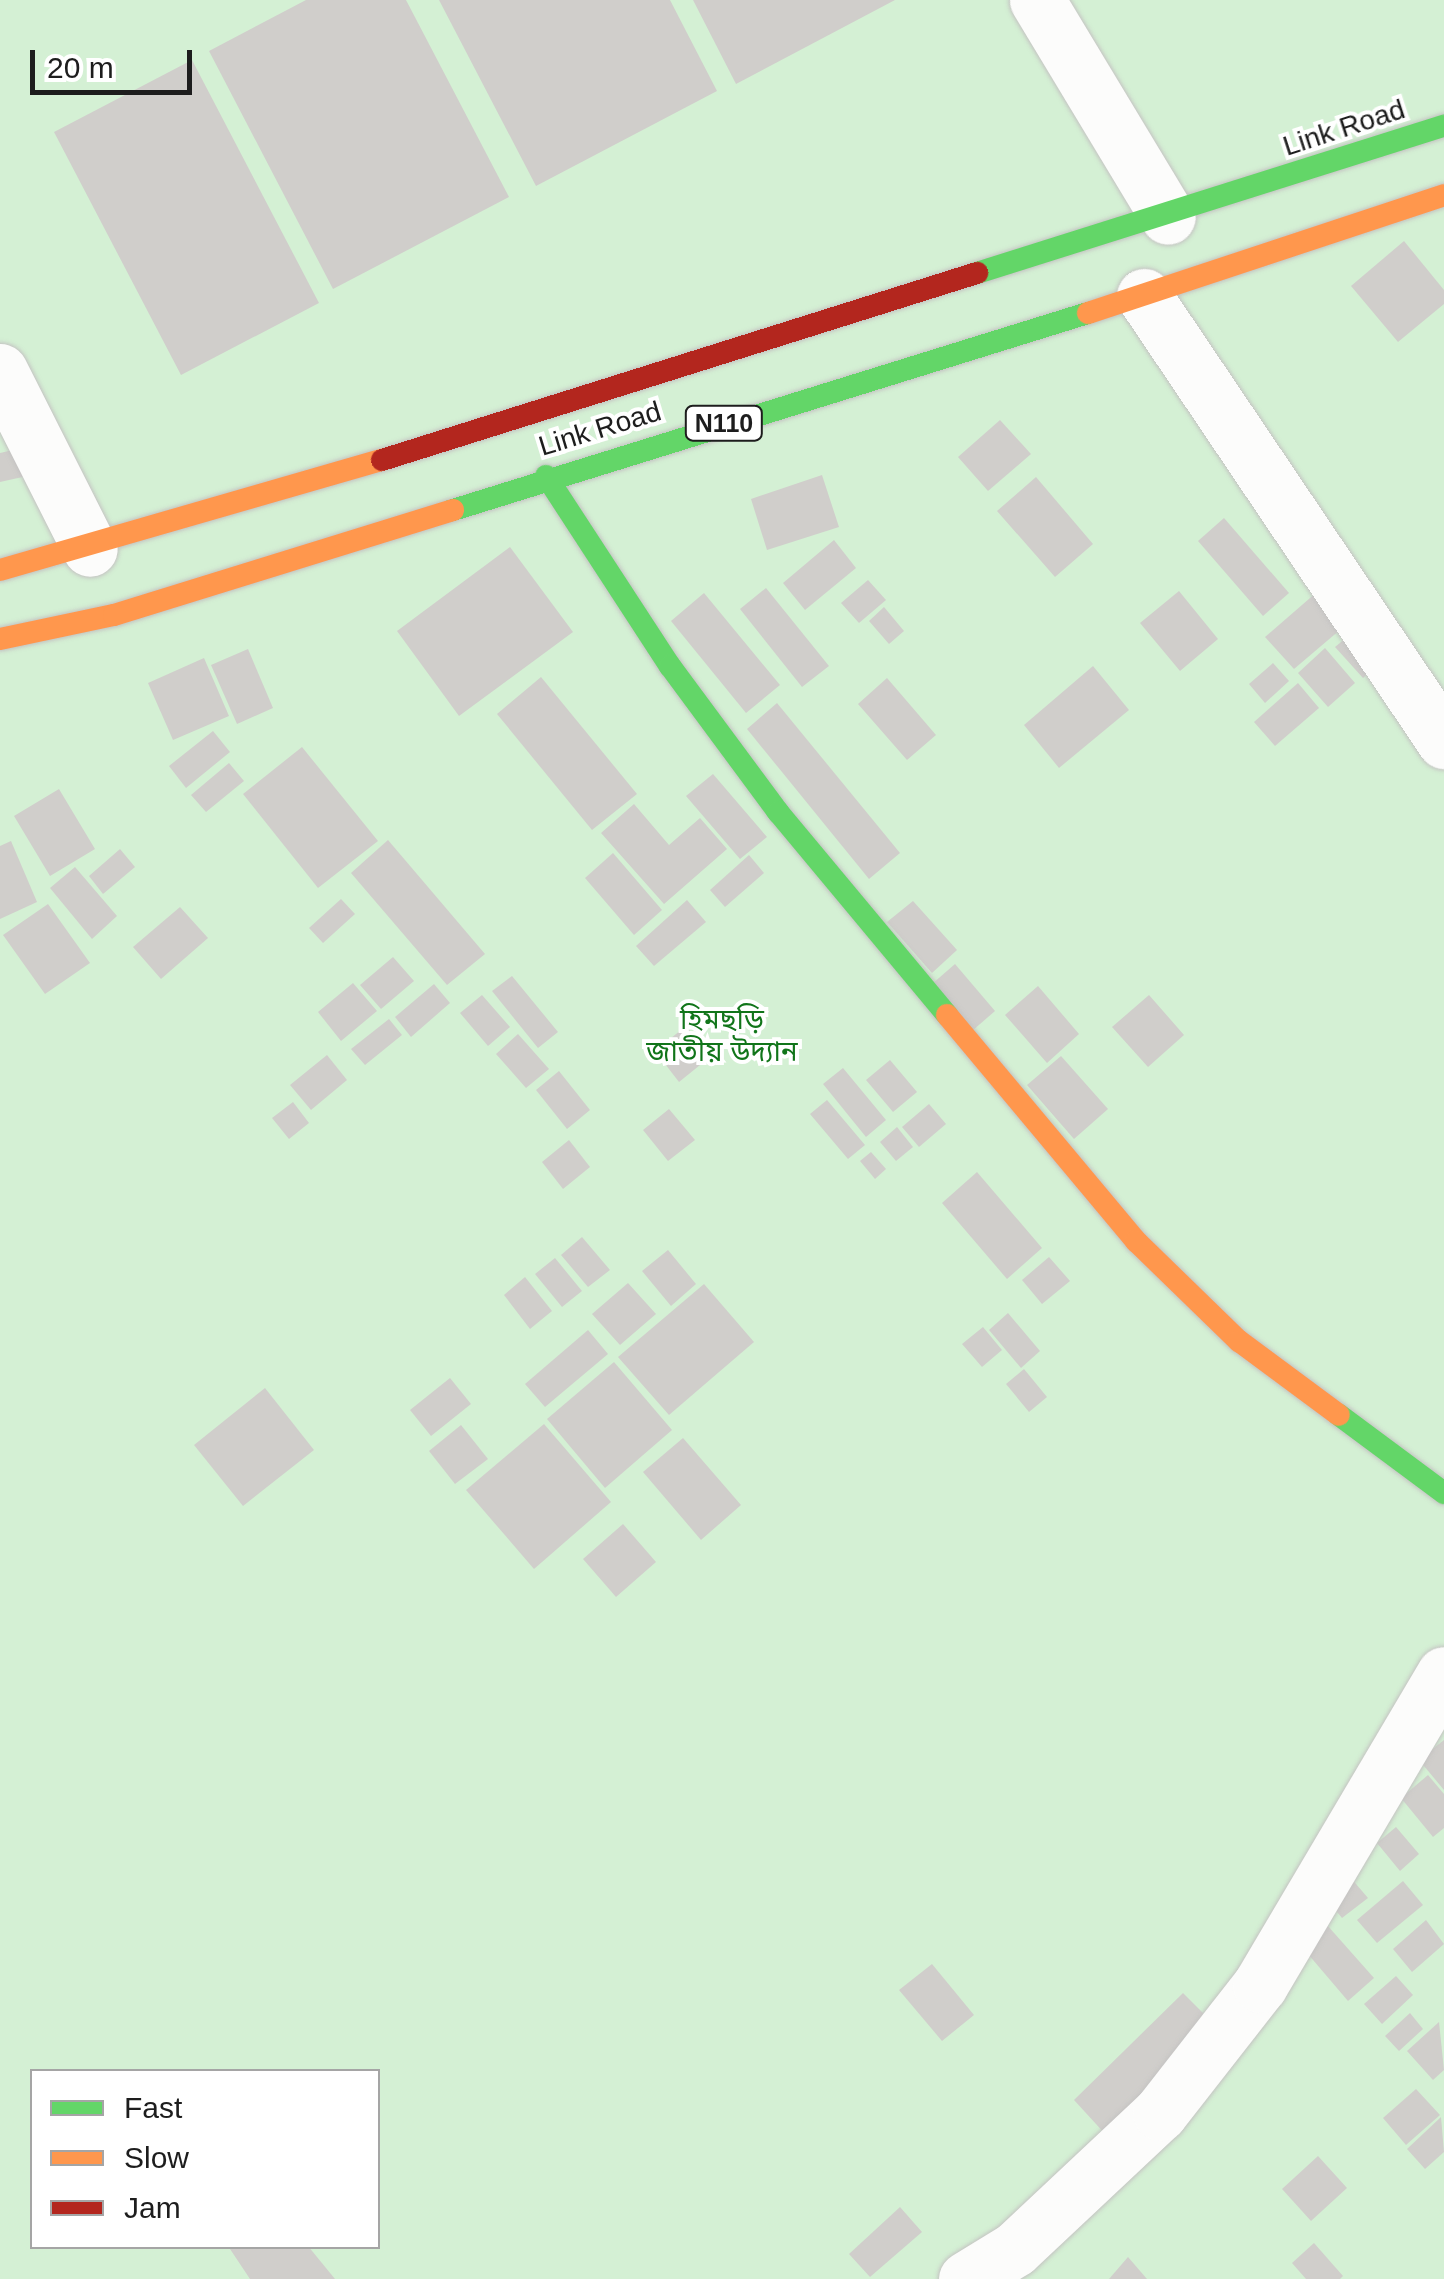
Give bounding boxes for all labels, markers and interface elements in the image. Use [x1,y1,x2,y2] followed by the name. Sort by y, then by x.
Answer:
[35,30,198,92] scale bar
[47,51,114,84] text: 20 m
[1279,93,1409,163] street label: Link Road
[535,395,665,463] street label: Link Road
[684,403,764,443] road number: N110
[646,1003,798,1069] park label: হিমছড়ি জাতীয় উদ্যান
[30,2069,380,2249] legend
[124,2091,182,2124] text: Fast
[124,2141,189,2174] text: Slow
[124,2191,181,2224] text: Jam

